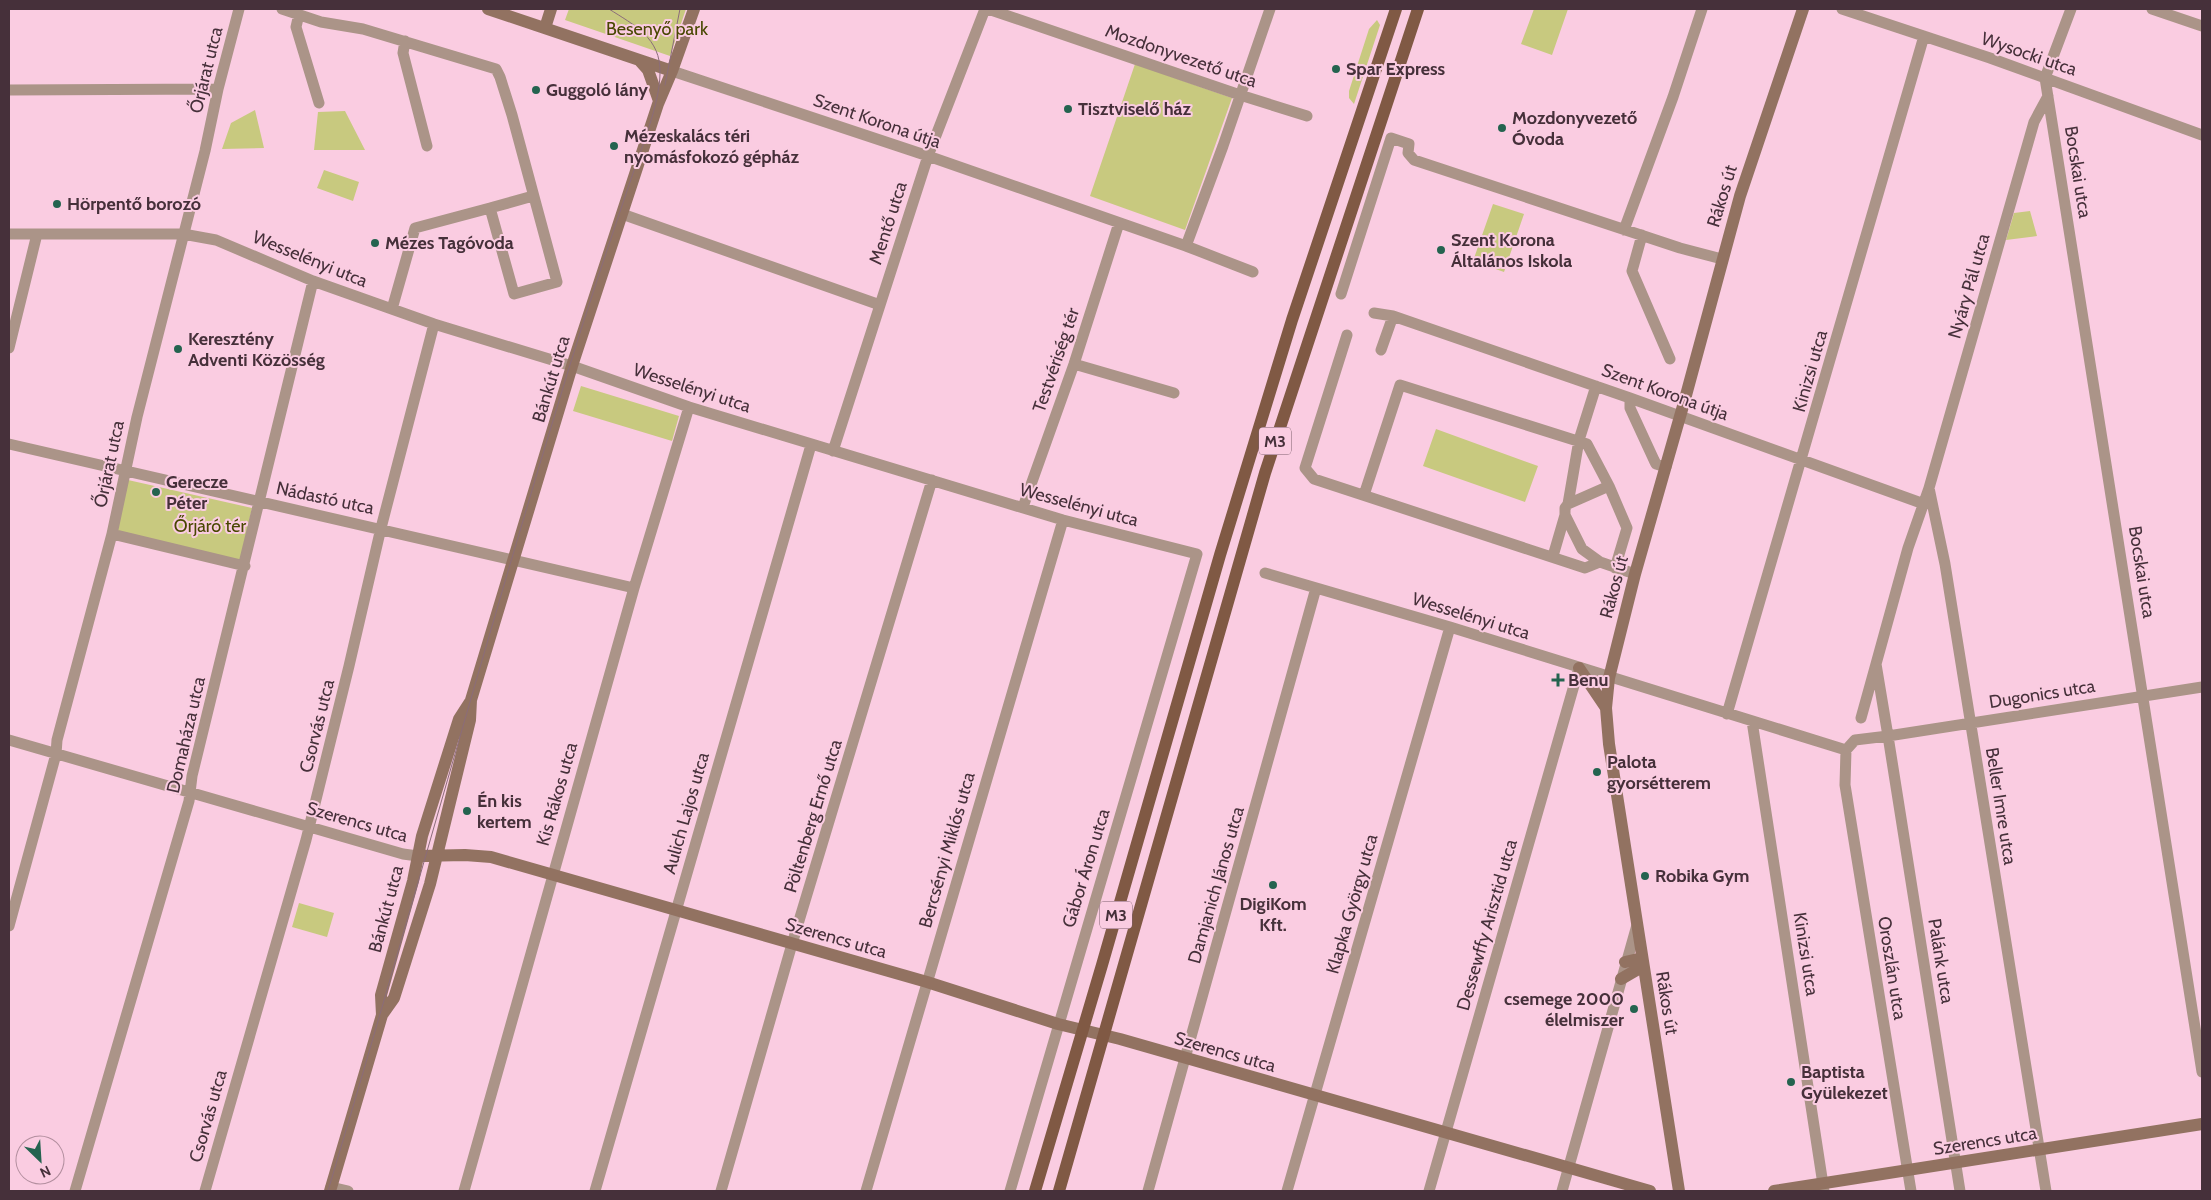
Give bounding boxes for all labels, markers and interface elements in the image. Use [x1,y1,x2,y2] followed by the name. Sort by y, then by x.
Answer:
[606,18,709,40] park label: Besenyő park
[1102,20,1260,92] street label: Mozdonyvezető utca
[185,24,227,116] street label: Őrjárat utca
[1978,27,2080,81] street label: Wysocki utca
[1346,58,1446,80] place label: Spar Express
[1330,63,1342,75] marker: Spar Express
[546,79,648,101] place label: Guggoló lány
[530,84,542,96] marker: Guggoló lány
[810,89,944,153] street label: Szent Korona útja
[1078,98,1192,120] place label: Tisztviselő ház
[1062,103,1074,115] marker: Tisztviselő ház
[1512,107,1637,150] place label: Mozdonyvezető Óvoda
[1496,122,1508,134] marker: Mozdonyvezető Óvoda
[2060,124,2096,220] street label: Bocskai utca
[624,125,799,168] place label: Mézeskalács téri nyomásfokozó gépház
[608,140,620,152] marker: Mézeskalács téri nyomásfokozó gépház
[1702,162,1742,230] street label: Rákos út
[864,178,912,267] street label: Mentő utca
[67,193,201,215] place label: Hörpentő borozó
[51,198,63,210] marker: Hörpentő borozó
[249,226,371,292] street label: Wesselényi utca
[1451,229,1572,272] place label: Szent Korona Általános Iskola
[1944,231,1995,341] street label: Nyáry Pál utca
[385,232,514,254] place label: Mézes Tagóvoda
[369,237,381,249] marker: Mézes Tagóvoda
[1435,244,1447,256] marker: Szent Korona Általános Iskola
[1028,305,1084,415] street label: Testvériség tér
[1788,327,1832,415] street label: Kinizsi utca
[188,328,325,371] place label: Keresztény Adventi Közösség
[527,333,575,425] street label: Bánkút utca
[172,343,184,355] marker: Keresztény Adventi Közösség
[631,359,754,417] street label: Wesselényi utca
[1599,359,1732,425] street label: Szent Korona útja
[89,418,129,510] street label: Őrjárat utca
[1259,428,1291,454] road number: M3
[166,471,228,514] place label: Gerecze Péter
[274,477,376,519] street label: Nádastó utca
[1017,479,1141,532] street label: Wesselényi utca
[150,486,162,498] marker: Gerecze Péter
[174,515,246,537] park label: Őrjáró tér
[2124,524,2160,620] street label: Bocskai utca
[1595,553,1633,621] street label: Rákos út
[1409,588,1533,644] street label: Wesselényi utca
[1568,669,1608,691] place label: Benu
[162,674,210,796] street label: Domaháza utca
[1552,674,1564,686] marker: Benu
[1987,675,2097,713] street label: Dugonics utca
[295,677,339,775] street label: Csorvás utca
[779,736,847,895] street label: Pöltenberg Ernő utca
[532,739,582,848] street label: Kis Rákos utca
[1981,746,2021,867] street label: Beller Imre utca
[658,749,714,876] street label: Aulich Lajos utca
[1607,751,1711,794] place label: Palota gyorsétterem
[1591,766,1603,778] marker: Palota gyorsétterem
[914,769,980,930] street label: Bercsényi Miklós utca
[477,790,532,833] place label: Én kis kertem
[304,797,411,847] street label: Szerencs utca
[1183,804,1249,966] street label: Damjanich János utca
[461,805,473,817] marker: Én kis kertem
[1057,806,1115,930] street label: Gábor Áron utca
[1322,831,1383,976] street label: Klapka György utca
[1452,837,1522,1013] street label: Dessewffy Arisztid utca
[364,863,408,955] street label: Bánkút utca
[1655,865,1749,887] place label: Robika Gym
[1639,870,1651,882] marker: Robika Gym
[1267,879,1279,891] marker: DigiKom Kft.
[1239,893,1307,936] place label: DigiKom Kft.
[1100,902,1132,928] road number: M3
[1789,911,1824,998] street label: Kinizsi utca
[783,913,890,963] street label: Szerencs utca
[1873,915,1911,1022] street label: Oroszlán utca
[1923,917,1959,1006] street label: Palánk utca
[1651,970,1683,1036] street label: Rákos út
[1504,988,1624,1031] place label: csemege 2000 élelmiszer
[1628,1003,1640,1015] marker: csemege 2000 élelmiszer
[1172,1027,1279,1077] street label: Szerencs utca
[1801,1061,1888,1104] place label: Baptista Gyülekezet
[184,1067,232,1165] street label: Csorvás utca
[1785,1076,1797,1088] marker: Baptista Gyülekezet
[1932,1122,2039,1160] street label: Szerencs utca
[15,1135,65,1185] north arrow
[37,1162,54,1182] text: N

